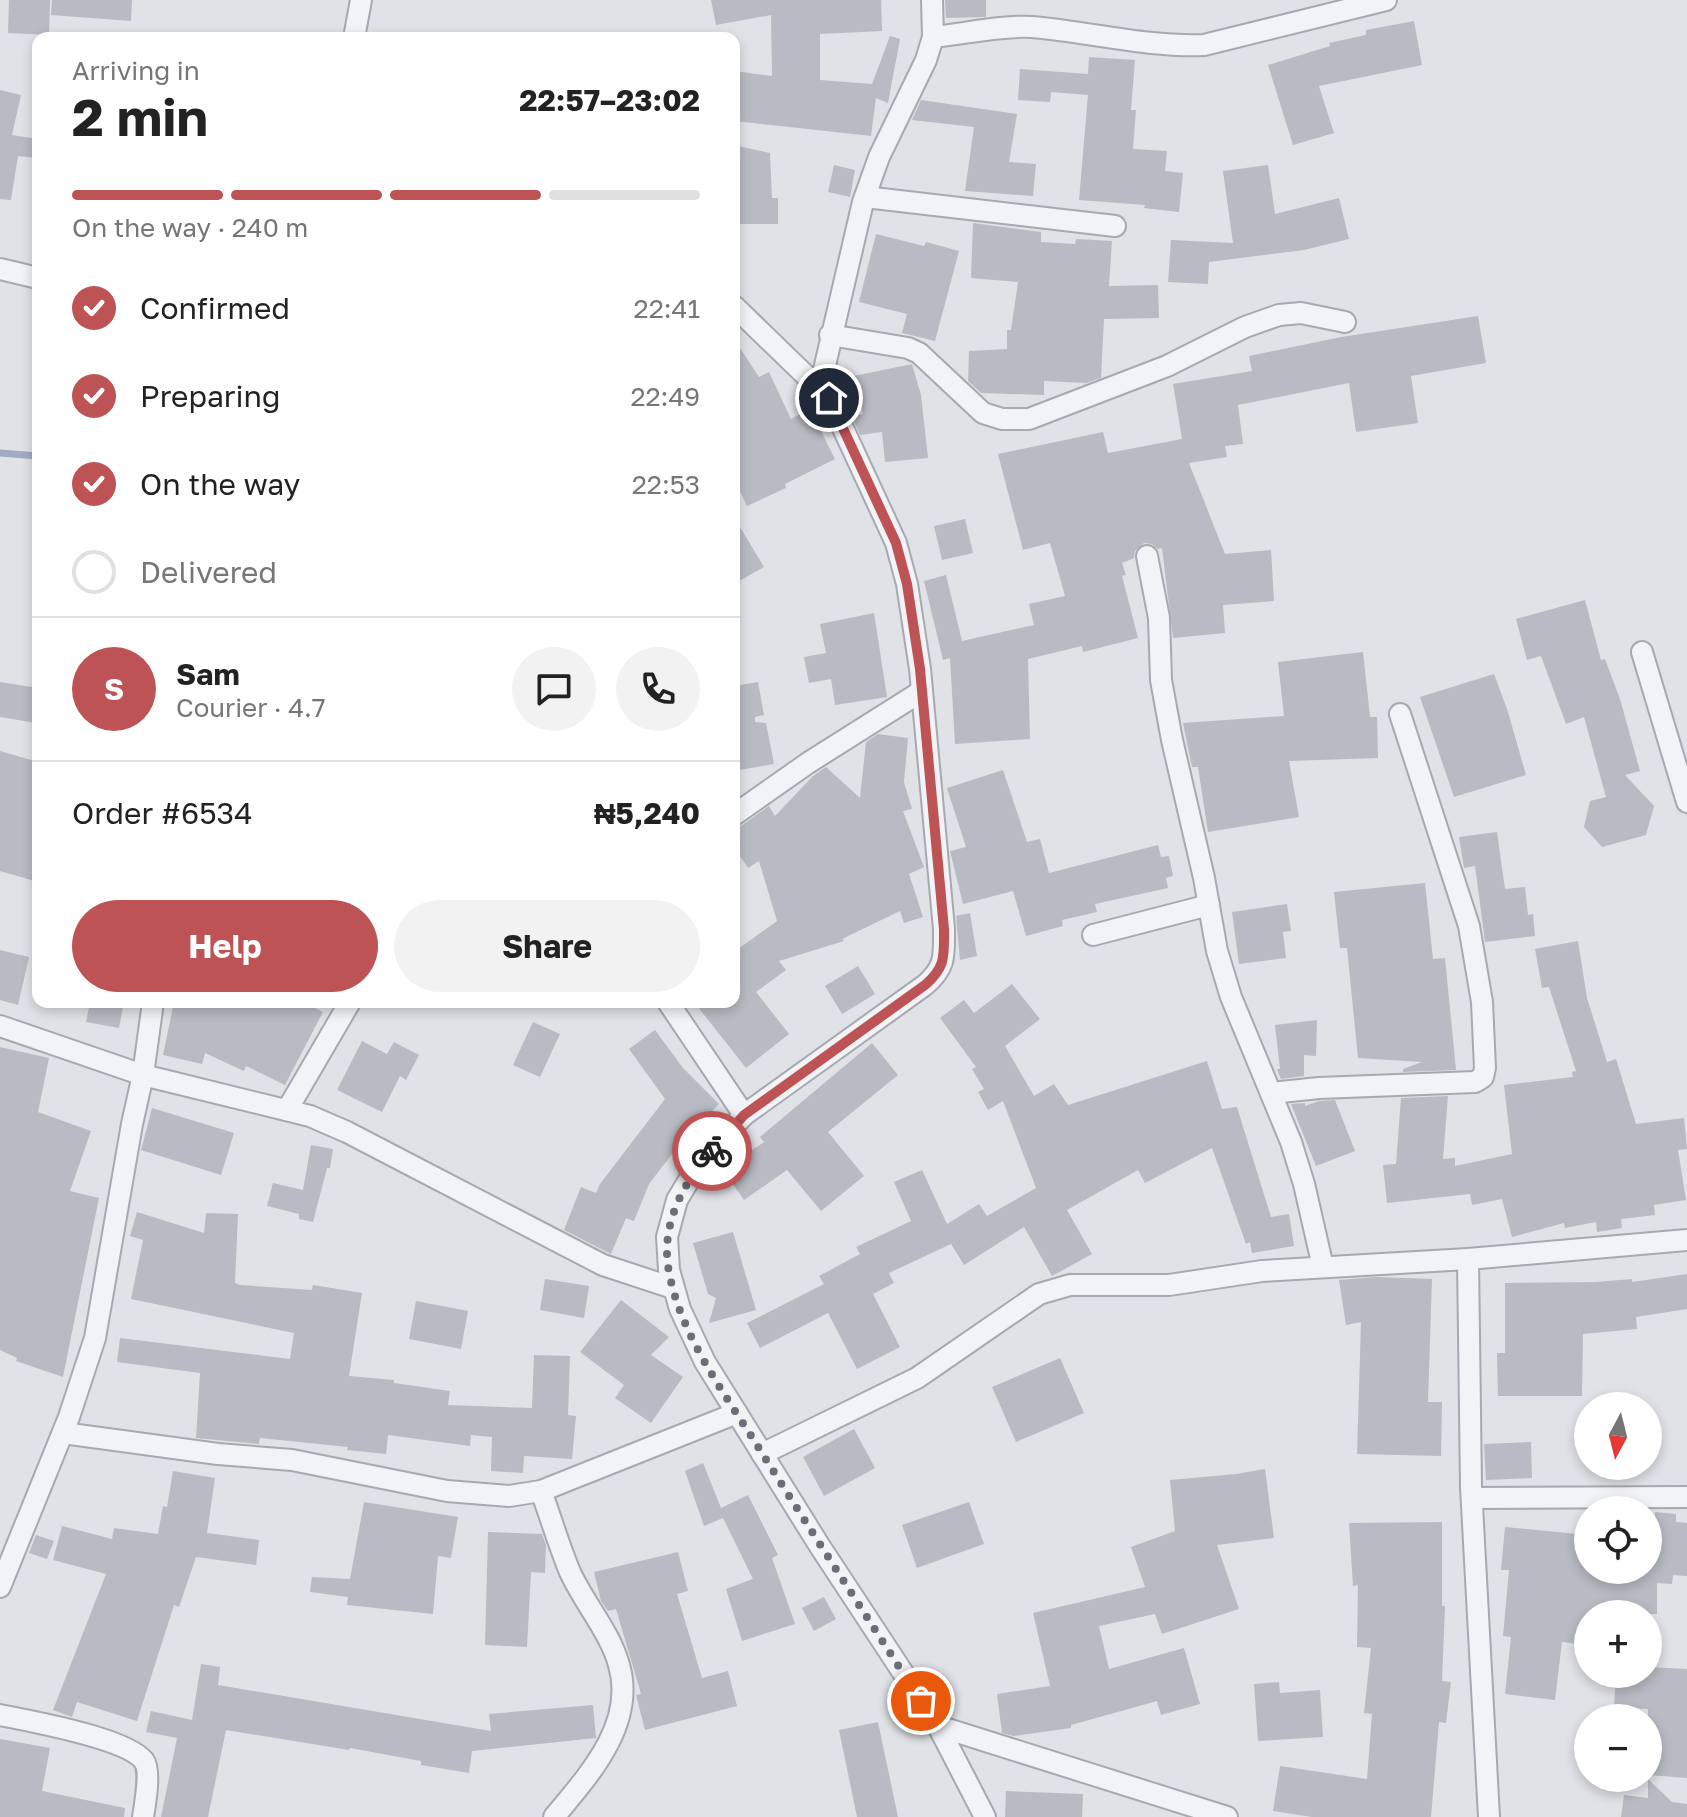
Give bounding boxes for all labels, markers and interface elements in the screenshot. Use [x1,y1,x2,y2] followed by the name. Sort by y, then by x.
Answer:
[72,55,200,86] text: Arriving in
[519,82,700,118] text: 22:57–23:02
[72,85,208,147] text: 2 min
[72,212,308,243] text: On the way · 240 m
[72,286,116,330] icon: check
[140,290,290,326] text: Confirmed
[634,293,700,324] text: 22:41
[795,364,863,432] pin
[72,374,116,418] icon: check
[807,376,851,420] icon: home
[140,378,281,414] text: Preparing
[630,381,700,412] text: 22:49
[72,462,116,506] icon: check
[140,466,300,502] text: On the way
[632,469,700,500] text: 22:53
[140,554,277,590] text: Delivered
[512,647,596,731] button: chat
[616,647,700,731] button: phone
[176,656,240,692] text: Sam
[104,671,124,707] text: S
[176,692,326,723] text: Courier · 4.7
[72,795,252,831] text: Order #6534
[594,795,700,831] text: ₦5,240
[72,900,378,992] button: Help
[394,900,700,992] button: Share
[672,1111,752,1191] courier
[690,1129,734,1173] icon: bike
[1574,1392,1662,1480] north arrow
[1574,1392,1662,1792] map controls
[1574,1496,1662,1584] button: locate
[1574,1600,1662,1688] button: +
[887,1667,955,1735] pin
[899,1679,943,1723] icon: bag
[1574,1704,1662,1792] button: −

